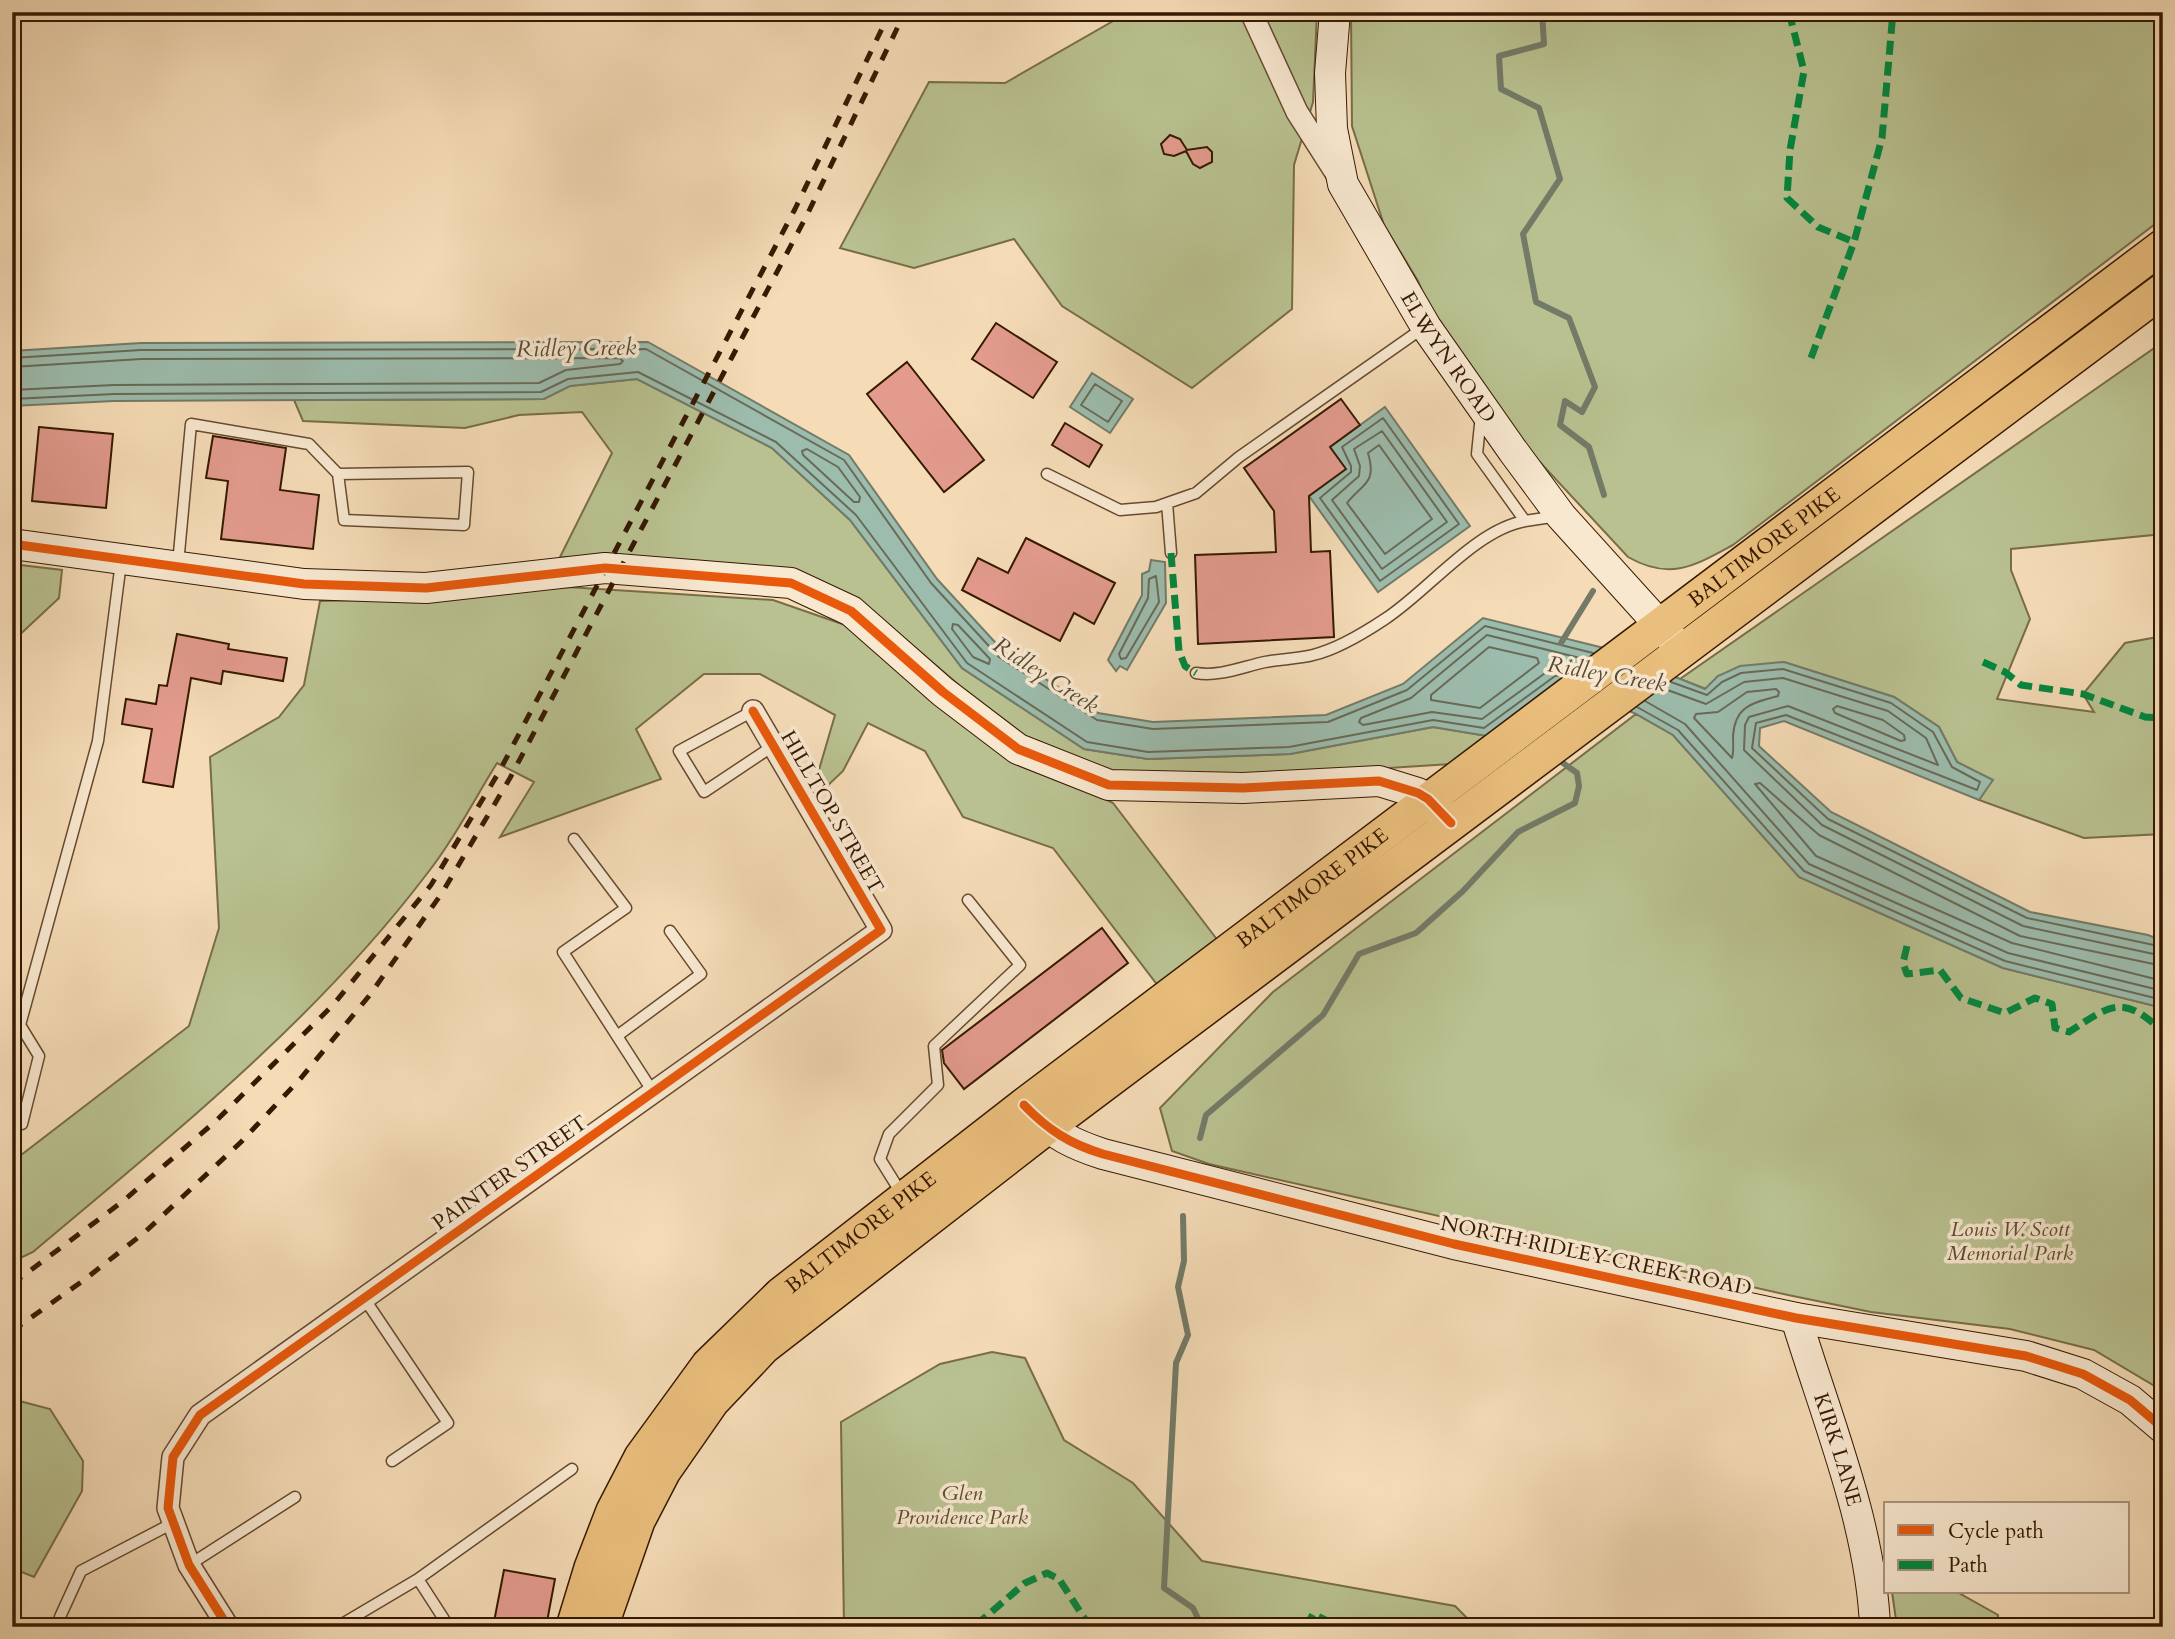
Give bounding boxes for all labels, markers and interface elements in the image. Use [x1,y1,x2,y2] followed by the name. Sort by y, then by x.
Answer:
[1394,286,1503,428] street label: ELWYN ROAD
[516,331,637,365] water label: Ridley Creek
[1682,480,1846,614] street label: BALTIMORE PIKE
[987,629,1105,721] water label: Ridley Creek
[1545,648,1670,700] water label: Ridley Creek
[774,725,890,899] street label: HILLTOP STREET
[1230,821,1394,955] street label: BALTIMORE PIKE
[427,1109,593,1237] street label: PAINTER STREET
[779,1164,942,1300] street label: BALTIMORE PIKE
[1438,1209,1754,1303] street label: NORTH RIDLEY CREEK ROAD
[1947,1215,2074,1268] park label: Louis W. Scott Memorial Park
[1807,1389,1869,1509] street label: KIRK LANE
[896,1479,1028,1532] park label: Glen Providence Park
[1884,1502,2130,1594] legend
[1948,1517,2044,1546] text: Cycle path
[1948,1551,1988,1580] text: Path

